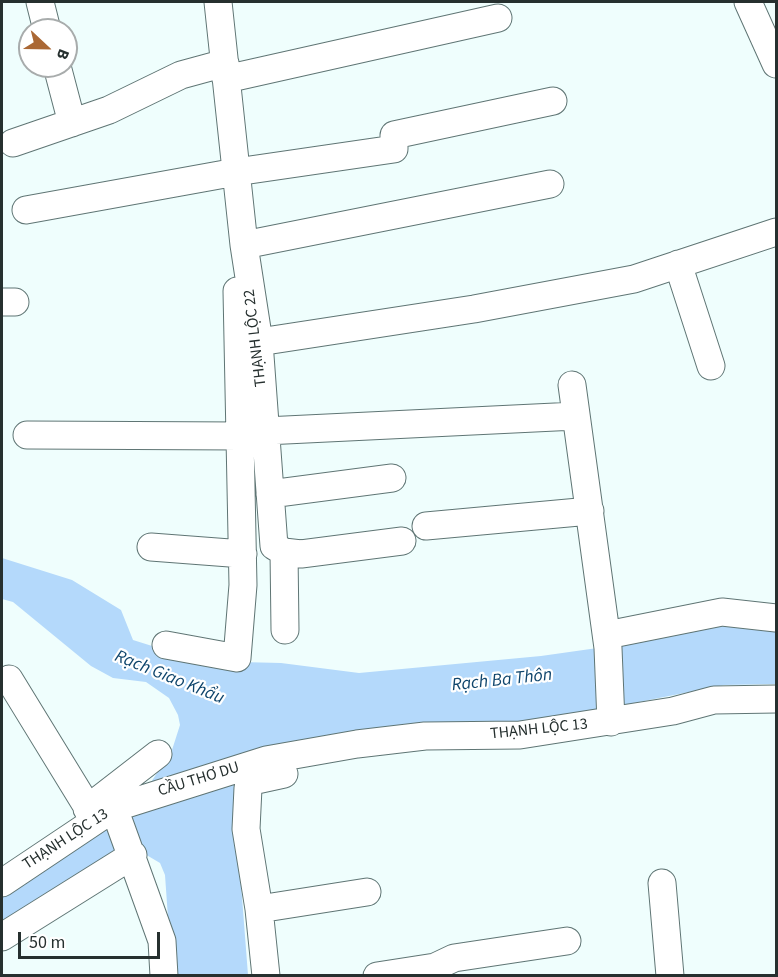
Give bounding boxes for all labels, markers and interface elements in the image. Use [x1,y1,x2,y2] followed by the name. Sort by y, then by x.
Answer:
[18,18,78,78] north arrow
[51,45,75,63] text: B
[241,288,271,388] street label: THẠNH LỘC 22
[111,646,227,710] water label: Rạch Giao Khẩu
[451,665,553,697] water label: Rạch Ba Thôn
[489,715,589,745] street label: THẠNH LỘC 13
[156,759,242,801] street label: CẦU THƠ DU
[20,805,112,875] street label: THẠNH LỘC 13
[21,920,164,958] scale bar
[29,930,65,955] text: 50 m

